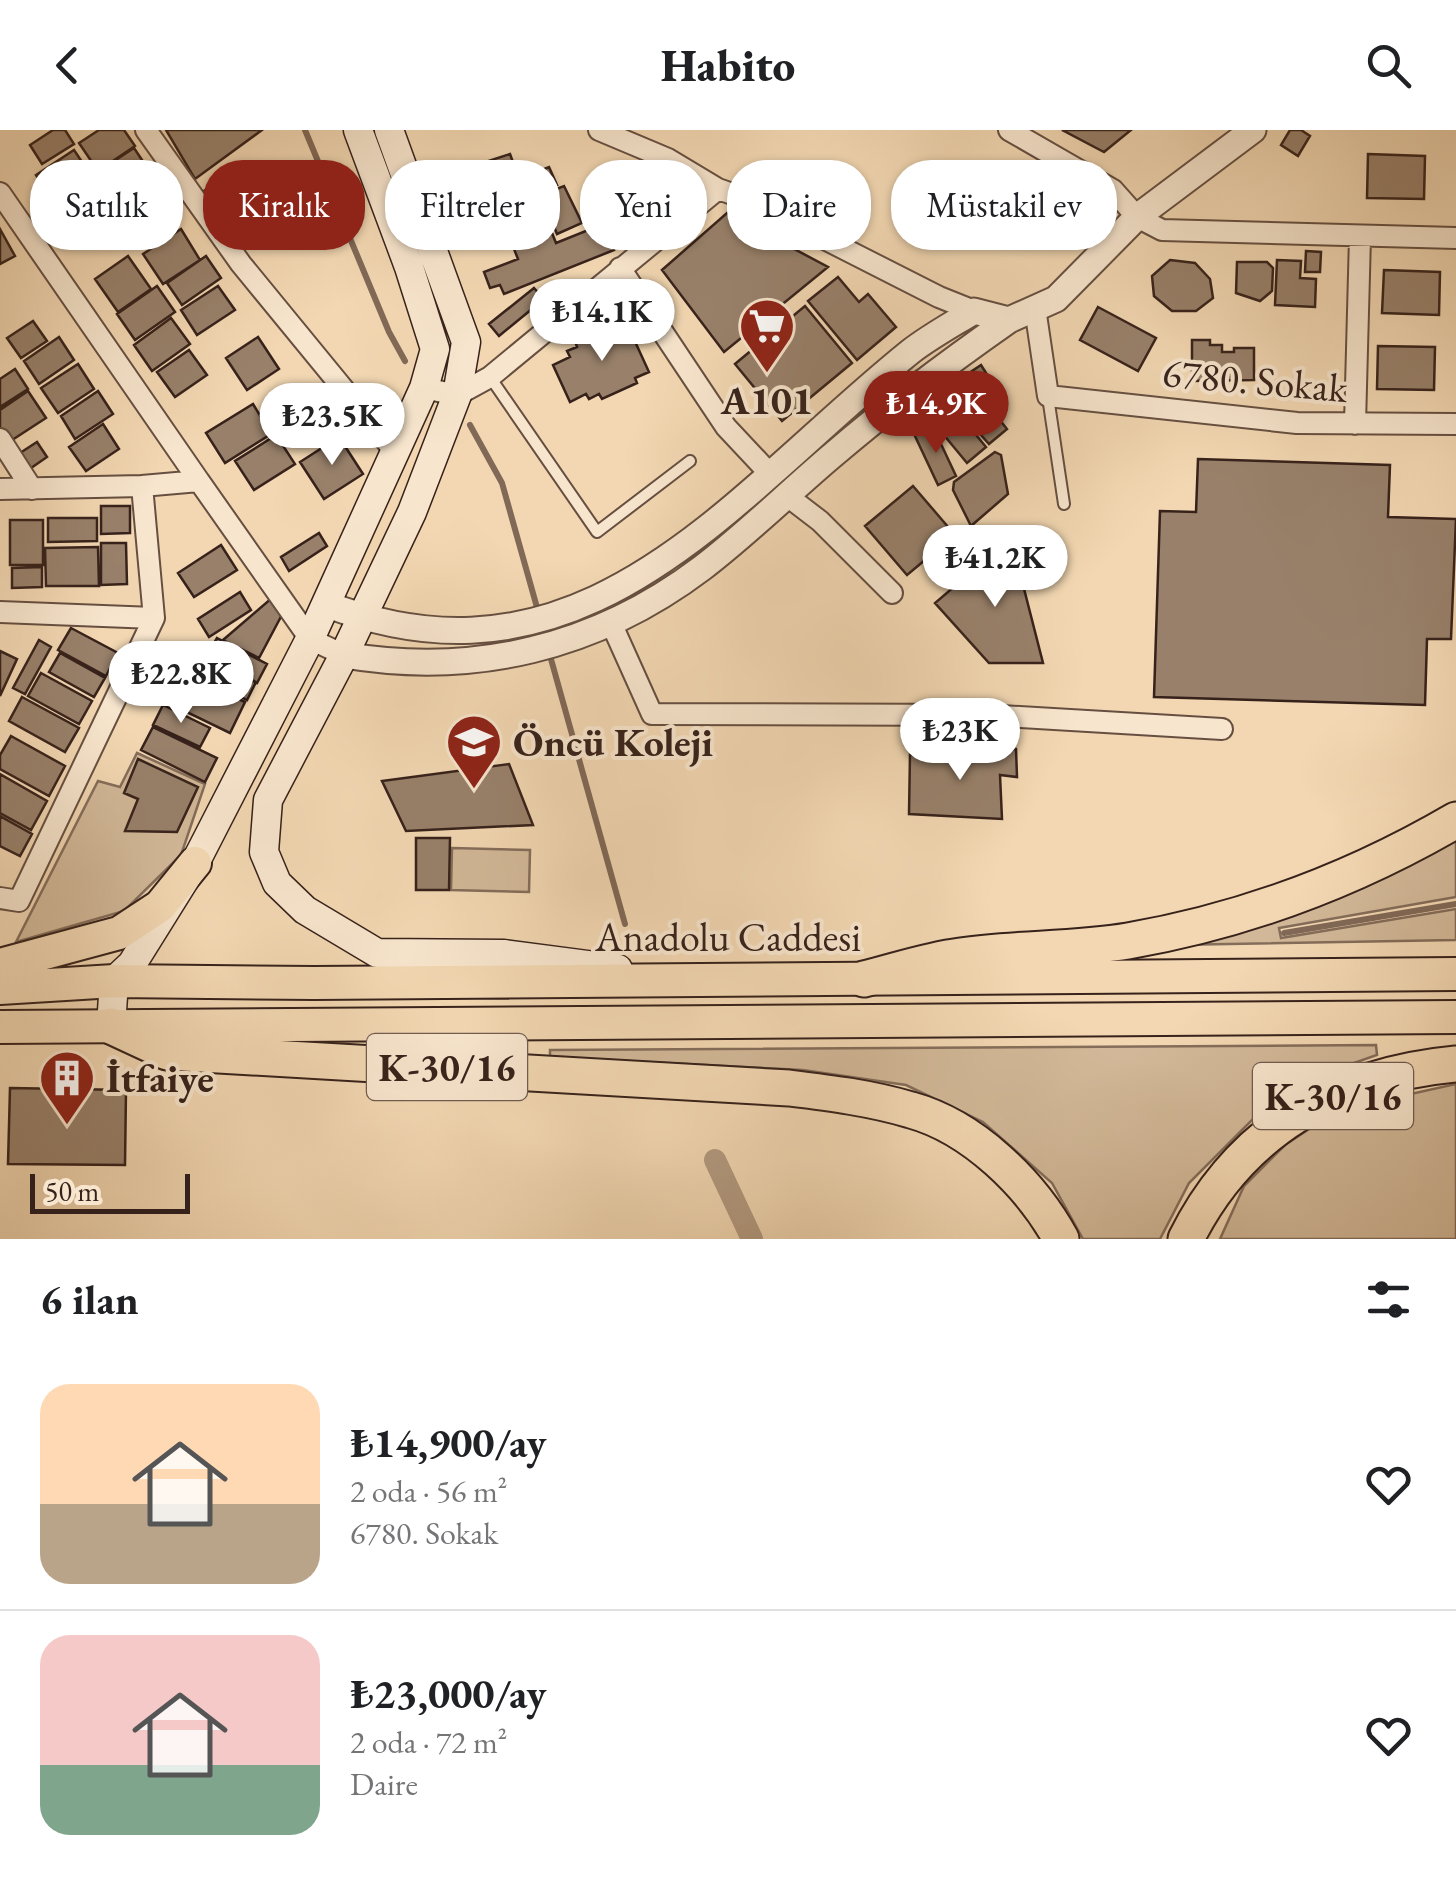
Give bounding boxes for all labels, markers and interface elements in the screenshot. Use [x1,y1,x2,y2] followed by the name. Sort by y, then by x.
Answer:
[661,36,795,94] text: Habito
[40,38,95,93] icon: back
[1361,38,1416,93] icon: search
[30,160,183,250] chip: Satılık
[203,160,365,250] chip: Kiralık
[385,160,560,250] chip: Filtreler
[580,160,707,250] chip: Yeni
[727,160,871,250] chip: Daire
[891,160,1117,250] chip: Müstakil ev
[521,279,683,364] pin: ₺14.1K
[552,290,652,332] text: ₺14.1K
[737,296,797,375] supermarket icon: A101
[1160,346,1351,414] street label: 6780. Sokak
[855,371,1017,456] pin: ₺14.9K
[720,374,813,426] place label: A101
[886,382,986,424] text: ₺14.9K
[251,383,413,468] pin: ₺23.5K
[282,394,382,436] text: ₺23.5K
[914,525,1076,610] pin: ₺41.2K
[945,536,1045,578] text: ₺41.2K
[100,641,262,726] pin: ₺22.8K
[131,652,231,694] text: ₺22.8K
[901,698,1019,783] pin: ₺23K
[922,709,998,751] text: ₺23K
[444,712,504,791] school or university icon: Öncü Koleji
[513,716,713,768] place label: Öncü Koleji
[594,911,861,963] street label: Anadolu Caddesi
[367,1034,527,1100] road number: K-30/16
[37,1048,97,1127] building icon: İtfaiye
[106,1052,214,1104] place label: İtfaiye
[1253,1063,1413,1129] road number: K-30/16
[30,1169,190,1214] scale bar
[45,1173,99,1209] text: 50 m
[40,1272,139,1327] text: 6 ilan
[1361,1272,1416,1327] icon: filters
[350,1415,546,1470] text: ₺14,900/ay
[120,1424,240,1544] icon: home
[1361,1457,1416,1512] icon: heart
[350,1470,507,1512] text: 2 oda · 56 m²
[350,1512,498,1554] text: 6780. Sokak
[350,1666,546,1721] text: ₺23,000/ay
[120,1675,240,1795] icon: home
[1361,1708,1416,1763] icon: heart
[350,1721,507,1763] text: 2 oda · 72 m²
[350,1763,418,1805] text: Daire

